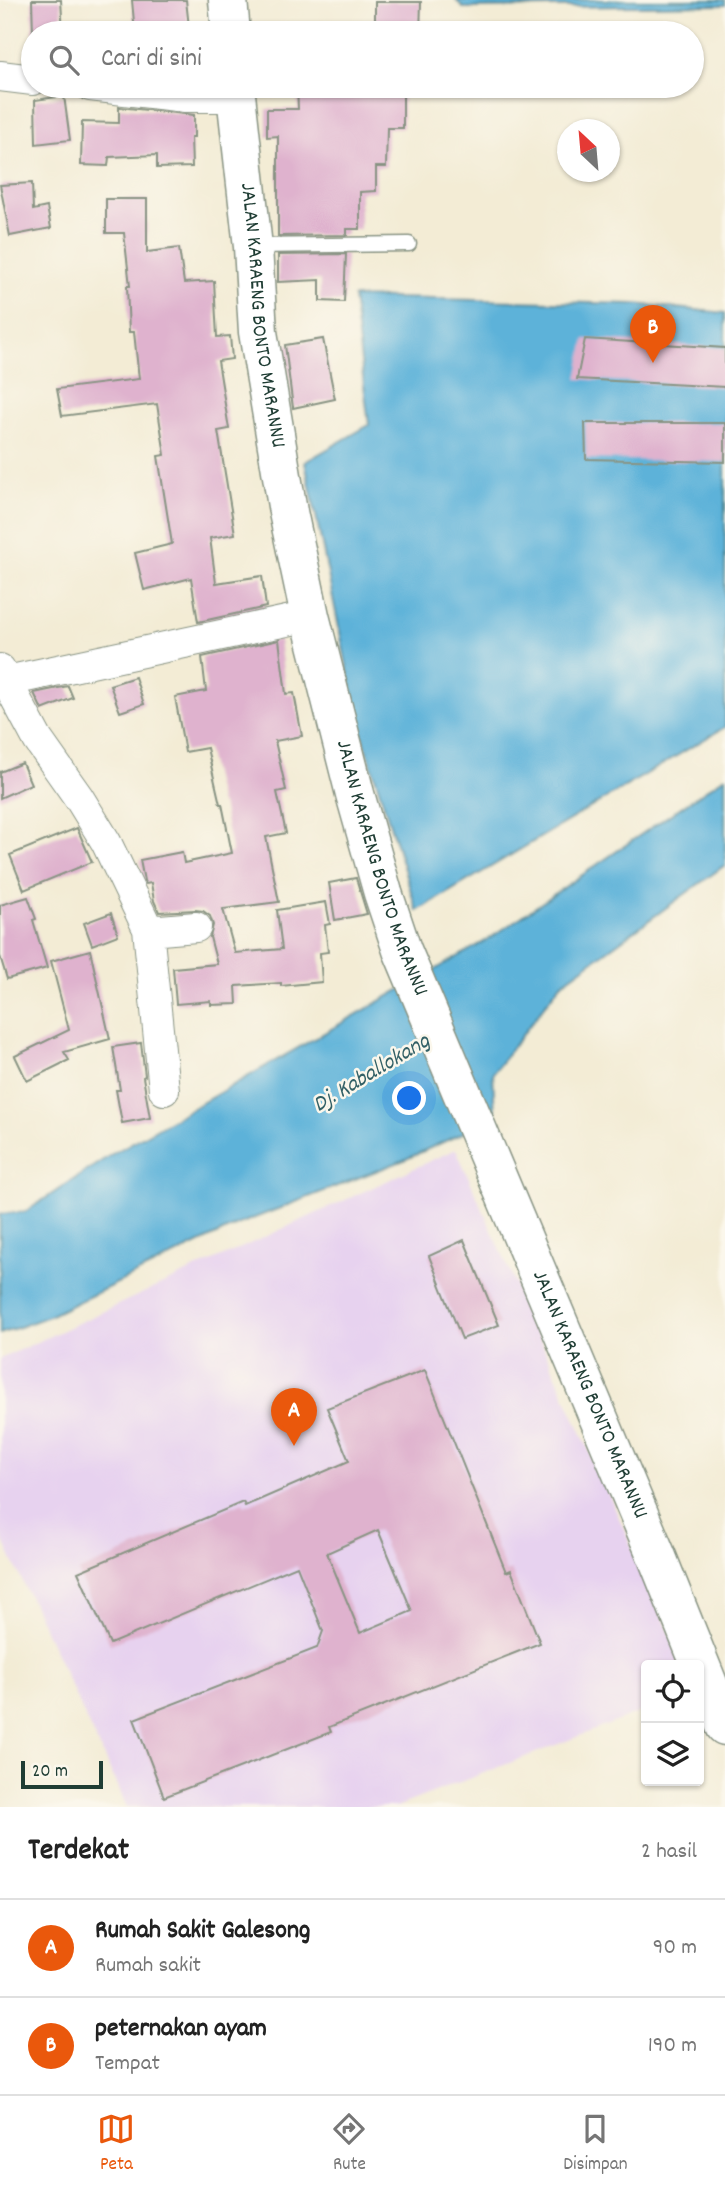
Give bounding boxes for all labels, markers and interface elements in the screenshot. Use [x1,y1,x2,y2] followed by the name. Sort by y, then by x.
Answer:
[21,21,704,98] search box
[45,41,83,79] icon: search
[101,41,202,78] text: Cari di sini
[557,119,620,182] north arrow
[231,181,292,450] street label: JALAN KARAENG BONTO MARANNU
[630,305,676,363] pin: B
[327,737,435,1001] street label: JALAN KARAENG BONTO MARANNU
[307,1026,438,1122] water label: Dj. Kaballokang
[392,1081,426,1115] your location
[523,1266,654,1524] street label: JALAN KARAENG BONTO MARANNU
[271,1388,317,1446] pin: A
[641,1660,704,1786] map controls
[641,1660,704,1723] button: locate
[641,1723,704,1786] button: layers
[21,1758,103,1790] scale bar
[32,1759,68,1786] text: 20 m
[28,1831,129,1874] text: Terdekat
[641,1836,697,1869] text: 2 hasil
[95,1913,310,1950] text: Rumah Sakit Galesong
[45,1932,57,1965] text: A
[653,1932,697,1965] text: 90 m
[95,1950,201,1983] text: Rumah sakit
[95,2011,267,2048] text: peternakan ayam
[46,2030,56,2063] text: B
[648,2030,697,2063] text: 190 m
[95,2048,160,2081] text: Tempat
[97,2110,135,2179] tab: Peta
[330,2110,368,2179] tab: Rute
[563,2110,628,2179] tab: Disimpan

